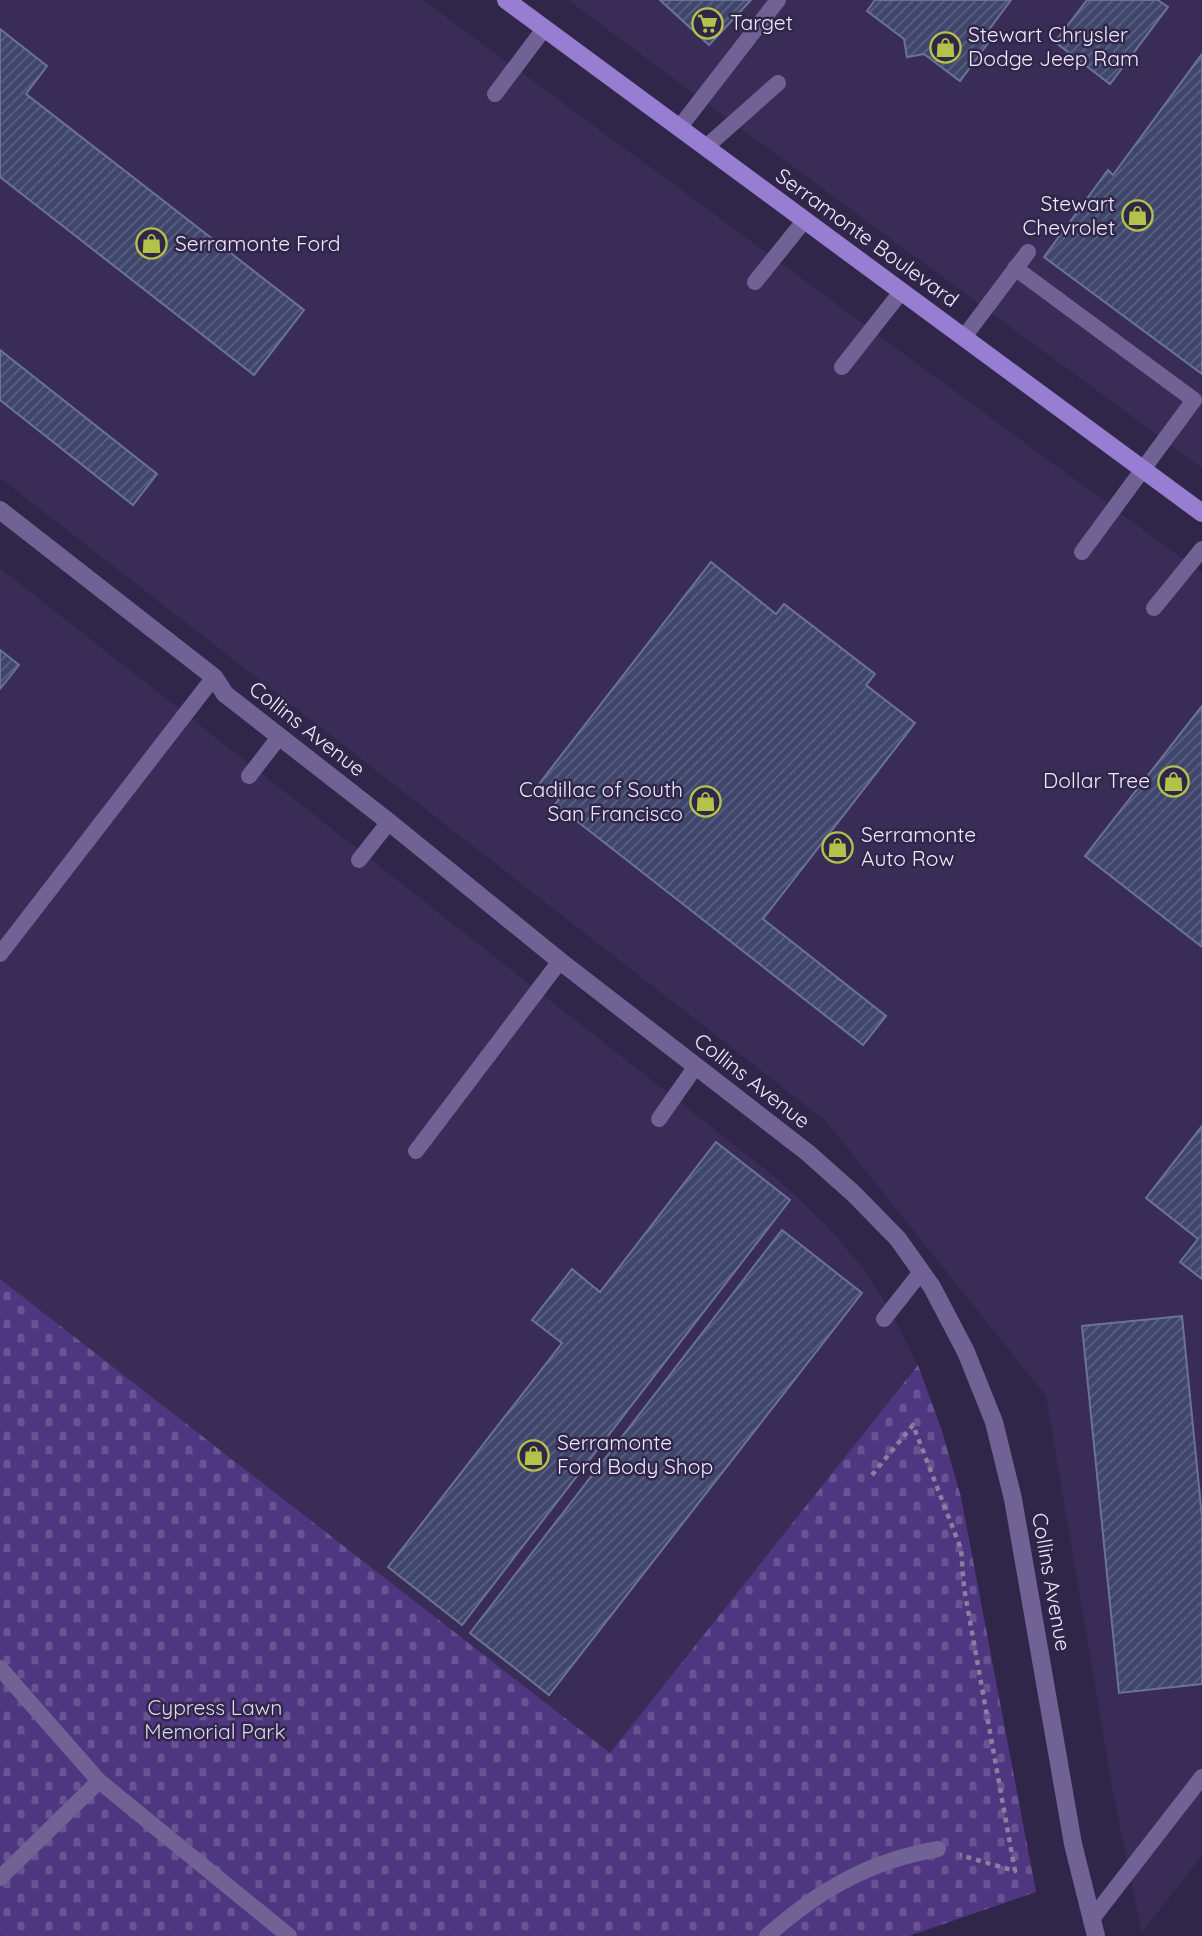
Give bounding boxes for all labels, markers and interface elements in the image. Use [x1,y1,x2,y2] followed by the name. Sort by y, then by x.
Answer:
[690,6,724,40] supermarket icon: Target
[730,9,793,35] place label: Target
[968,21,1139,71] place label: Stewart Chrysler Dodge Jeep Ram
[928,30,962,64] shop icon: Stewart Chrysler Dodge Jeep Ram
[771,162,964,312] street label: Serramonte Boulevard
[1023,190,1115,240] place label: Stewart Chevrolet
[1121,199,1155,233] shop icon: Stewart Chevrolet
[135,227,169,261] shop icon: Serramonte Ford
[175,230,341,256] place label: Serramonte Ford
[244,675,371,782] street label: Collins Avenue
[1156,764,1190,798] shop icon: Dollar Tree
[1043,767,1150,793] place label: Dollar Tree
[519,776,683,826] place label: Cadillac of South San Francisco
[689,785,723,819] shop icon: Cadillac of South San Francisco
[861,821,976,871] place label: Serramonte Auto Row
[821,830,855,864] shop icon: Serramonte Auto Row
[689,1027,816,1134] street label: Collins Avenue
[557,1429,713,1479] place label: Serramonte Ford Body Shop
[517,1438,551,1472] shop icon: Serramonte Ford Body Shop
[1027,1511,1077,1653] street label: Collins Avenue
[144,1694,286,1744] park label: Cypress Lawn Memorial Park

